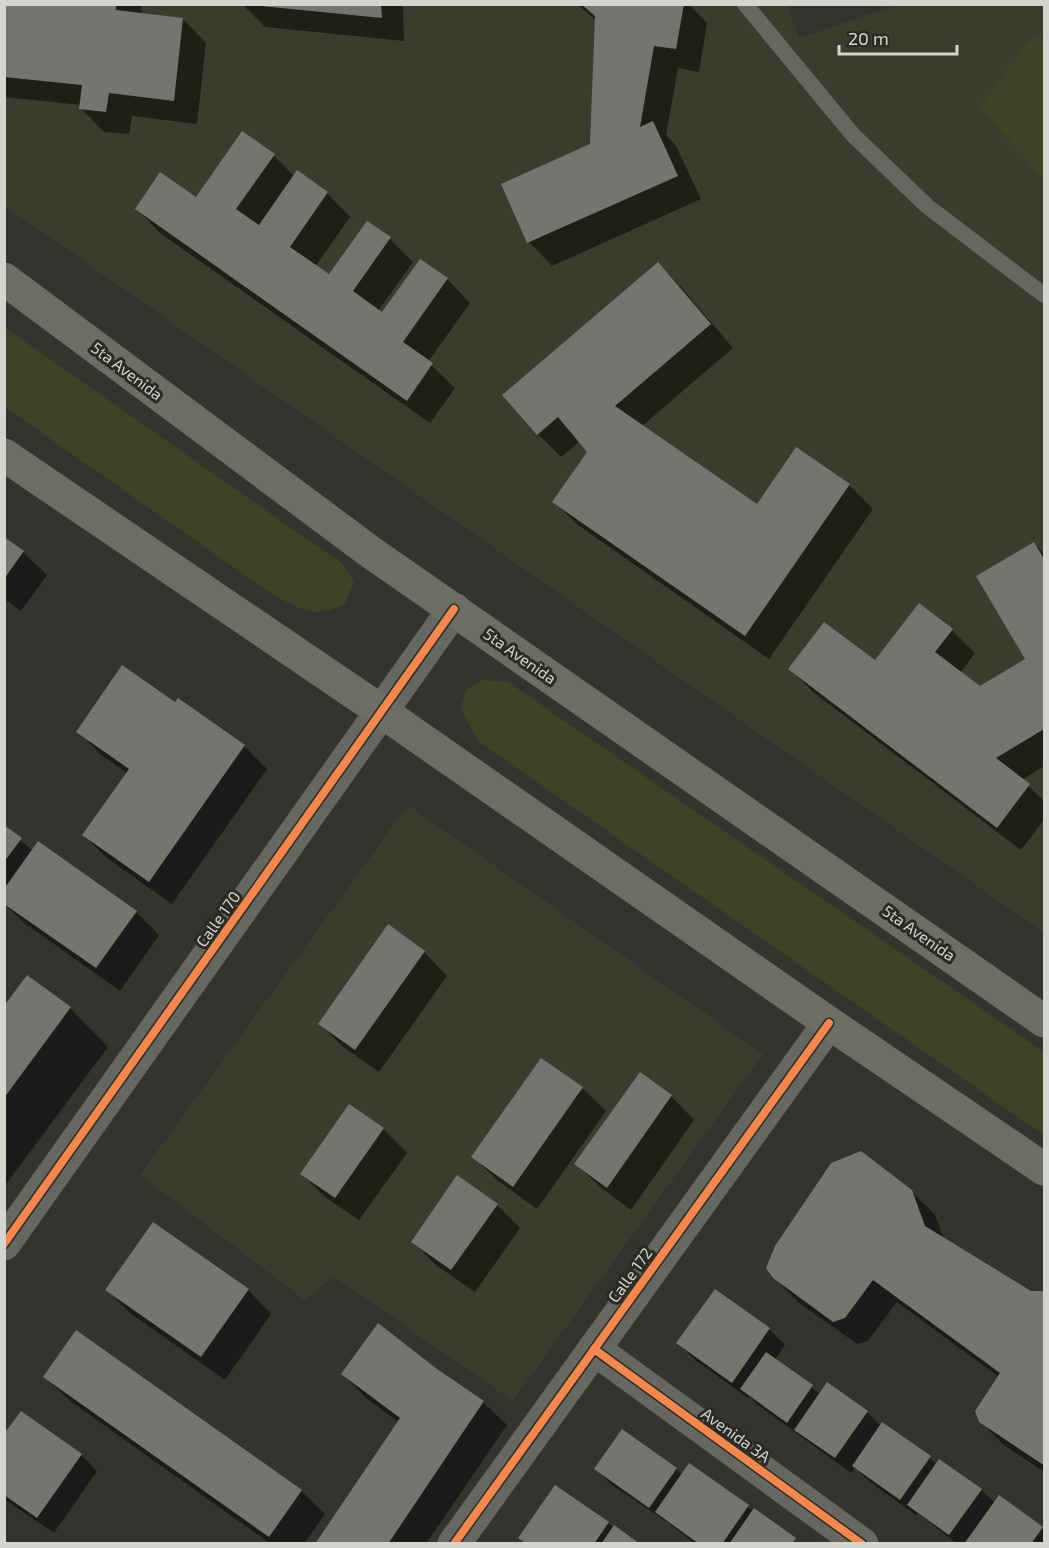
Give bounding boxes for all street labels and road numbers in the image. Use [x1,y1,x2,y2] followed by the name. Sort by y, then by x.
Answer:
[88,338,167,404] street label: 5ta Avenida
[480,624,560,688] street label: 5ta Avenida
[192,887,244,950] street label: Calle 170
[879,901,959,965] street label: 5ta Avenida
[603,1244,656,1306] street label: Calle 172
[698,1403,774,1466] street label: Avenida 3A

